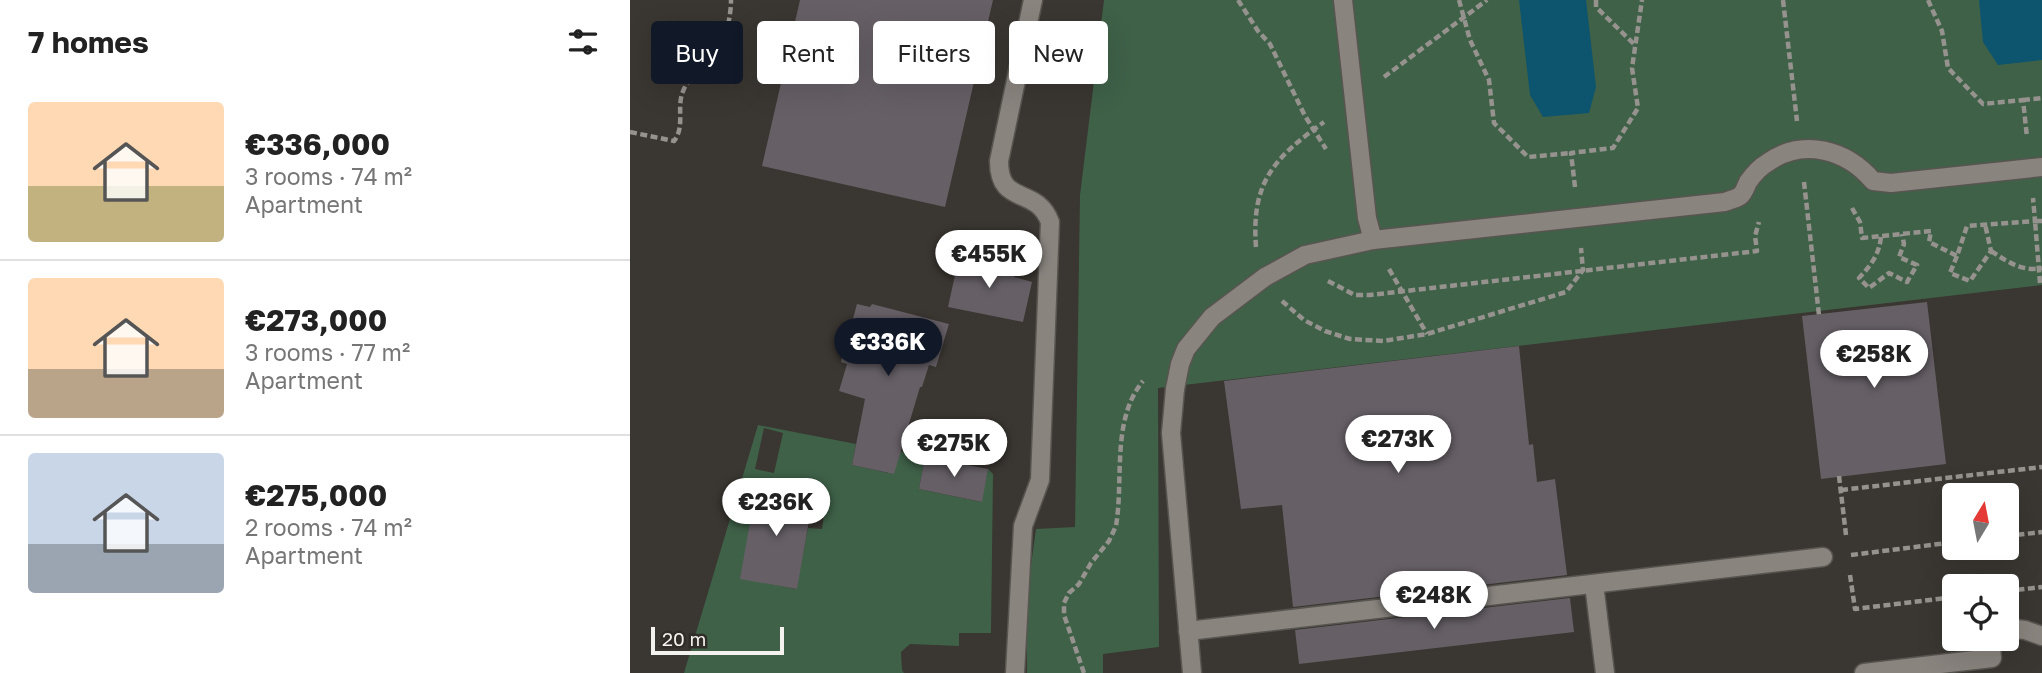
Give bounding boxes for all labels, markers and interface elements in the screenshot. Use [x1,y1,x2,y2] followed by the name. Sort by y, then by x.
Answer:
[651,21,743,84] chip: Buy
[757,21,859,84] chip: Rent
[873,21,995,84] chip: Filters
[1009,21,1108,84] chip: New
[564,23,602,61] icon: filters
[28,24,149,60] text: 7 homes
[245,126,390,162] text: €336,000
[84,130,168,214] icon: home
[245,162,412,190] text: 3 rooms · 74 m²
[245,190,363,218] text: Apartment
[940,230,1038,290] pin: €455K
[951,239,1027,267] text: €455K
[245,302,387,338] text: €273,000
[84,306,168,390] icon: home
[839,318,937,378] pin: €336K
[850,327,926,355] text: €336K
[1825,330,1923,390] pin: €258K
[245,338,410,366] text: 3 rooms · 77 m²
[1836,339,1912,367] text: €258K
[245,366,363,394] text: Apartment
[1349,416,1447,475] pin: €273K
[905,420,1003,479] pin: €275K
[1361,424,1435,452] text: €273K
[917,428,991,456] text: €275K
[245,477,387,513] text: €275,000
[727,478,825,538] pin: €236K
[84,481,168,565] icon: home
[1942,483,2020,560] north arrow
[1942,483,2019,651] map controls
[738,487,814,515] text: €236K
[245,513,412,541] text: 2 rooms · 74 m²
[245,541,363,569] text: Apartment
[1385,572,1483,631] pin: €248K
[1942,574,2019,651] button: locate
[1396,580,1472,608] text: €248K
[651,624,784,656] scale bar
[662,627,706,650] text: 20 m

